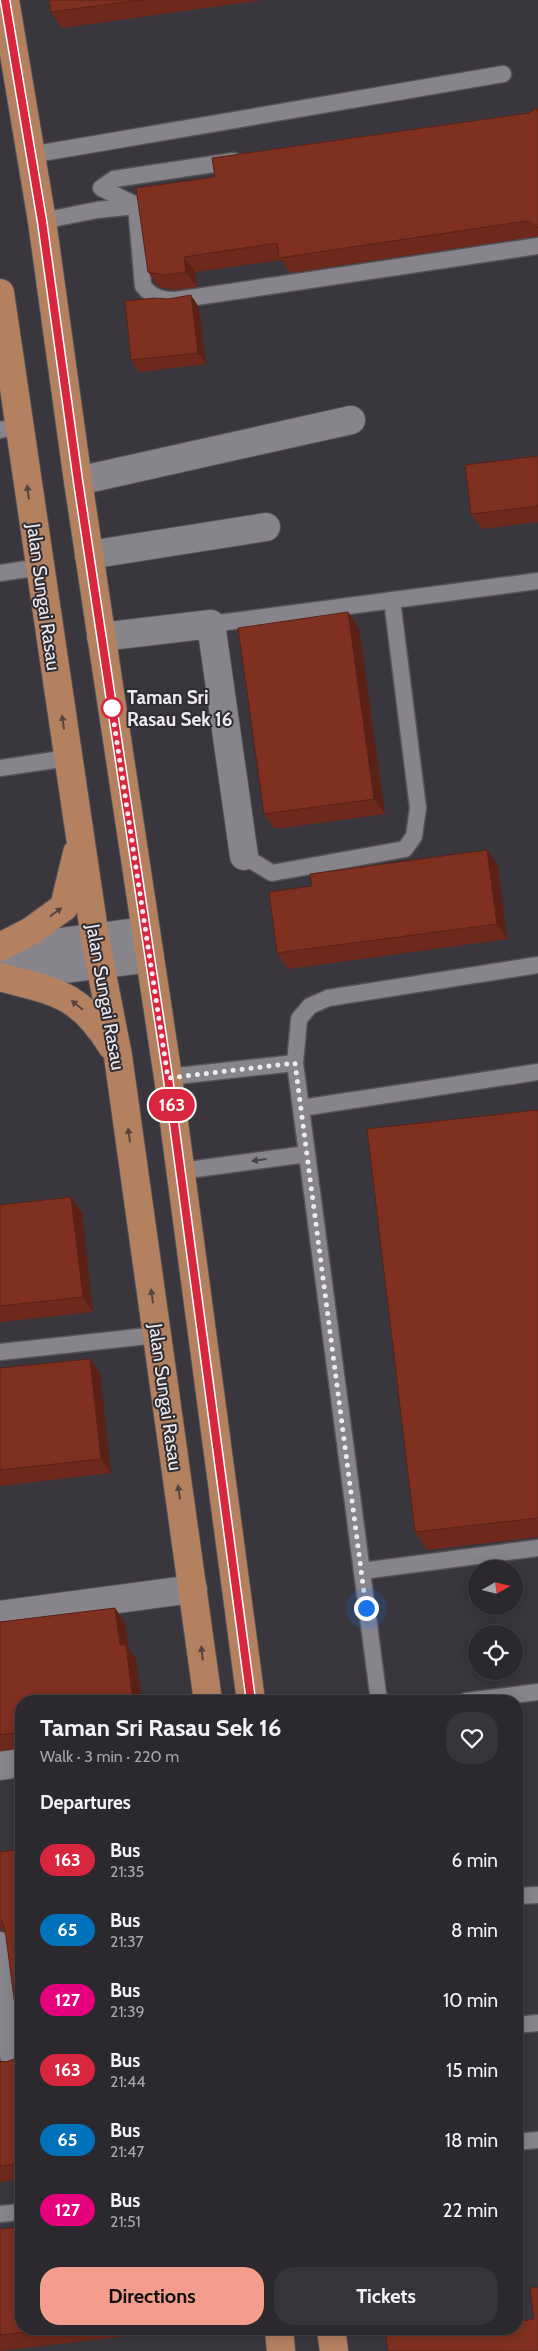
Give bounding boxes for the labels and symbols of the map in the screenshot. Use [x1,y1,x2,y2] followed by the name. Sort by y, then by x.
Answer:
[24,484,32,500] one-way arrow
[22,521,65,672] street label: Jalan Sungai Rasau
[127,686,232,731] place label: Taman Sri Rasau Sek 16
[101,697,123,719] marker: Taman Sri Rasau Sek 16
[58,714,66,730] one-way arrow
[49,907,63,917] one-way arrow
[81,921,130,1072] street label: Jalan Sungai Rasau
[71,999,84,1010] one-way arrow
[143,1089,201,1121] line badge: 163
[125,1127,133,1143] one-way arrow
[251,1157,267,1165] one-way arrow
[147,1288,155,1304] one-way arrow
[144,1321,187,1472] street label: Jalan Sungai Rasau
[175,1484,183,1500] one-way arrow
[468,1560,522,1615] north arrow
[354,1596,379,1621] your location
[197,1645,205,1661] one-way arrow

